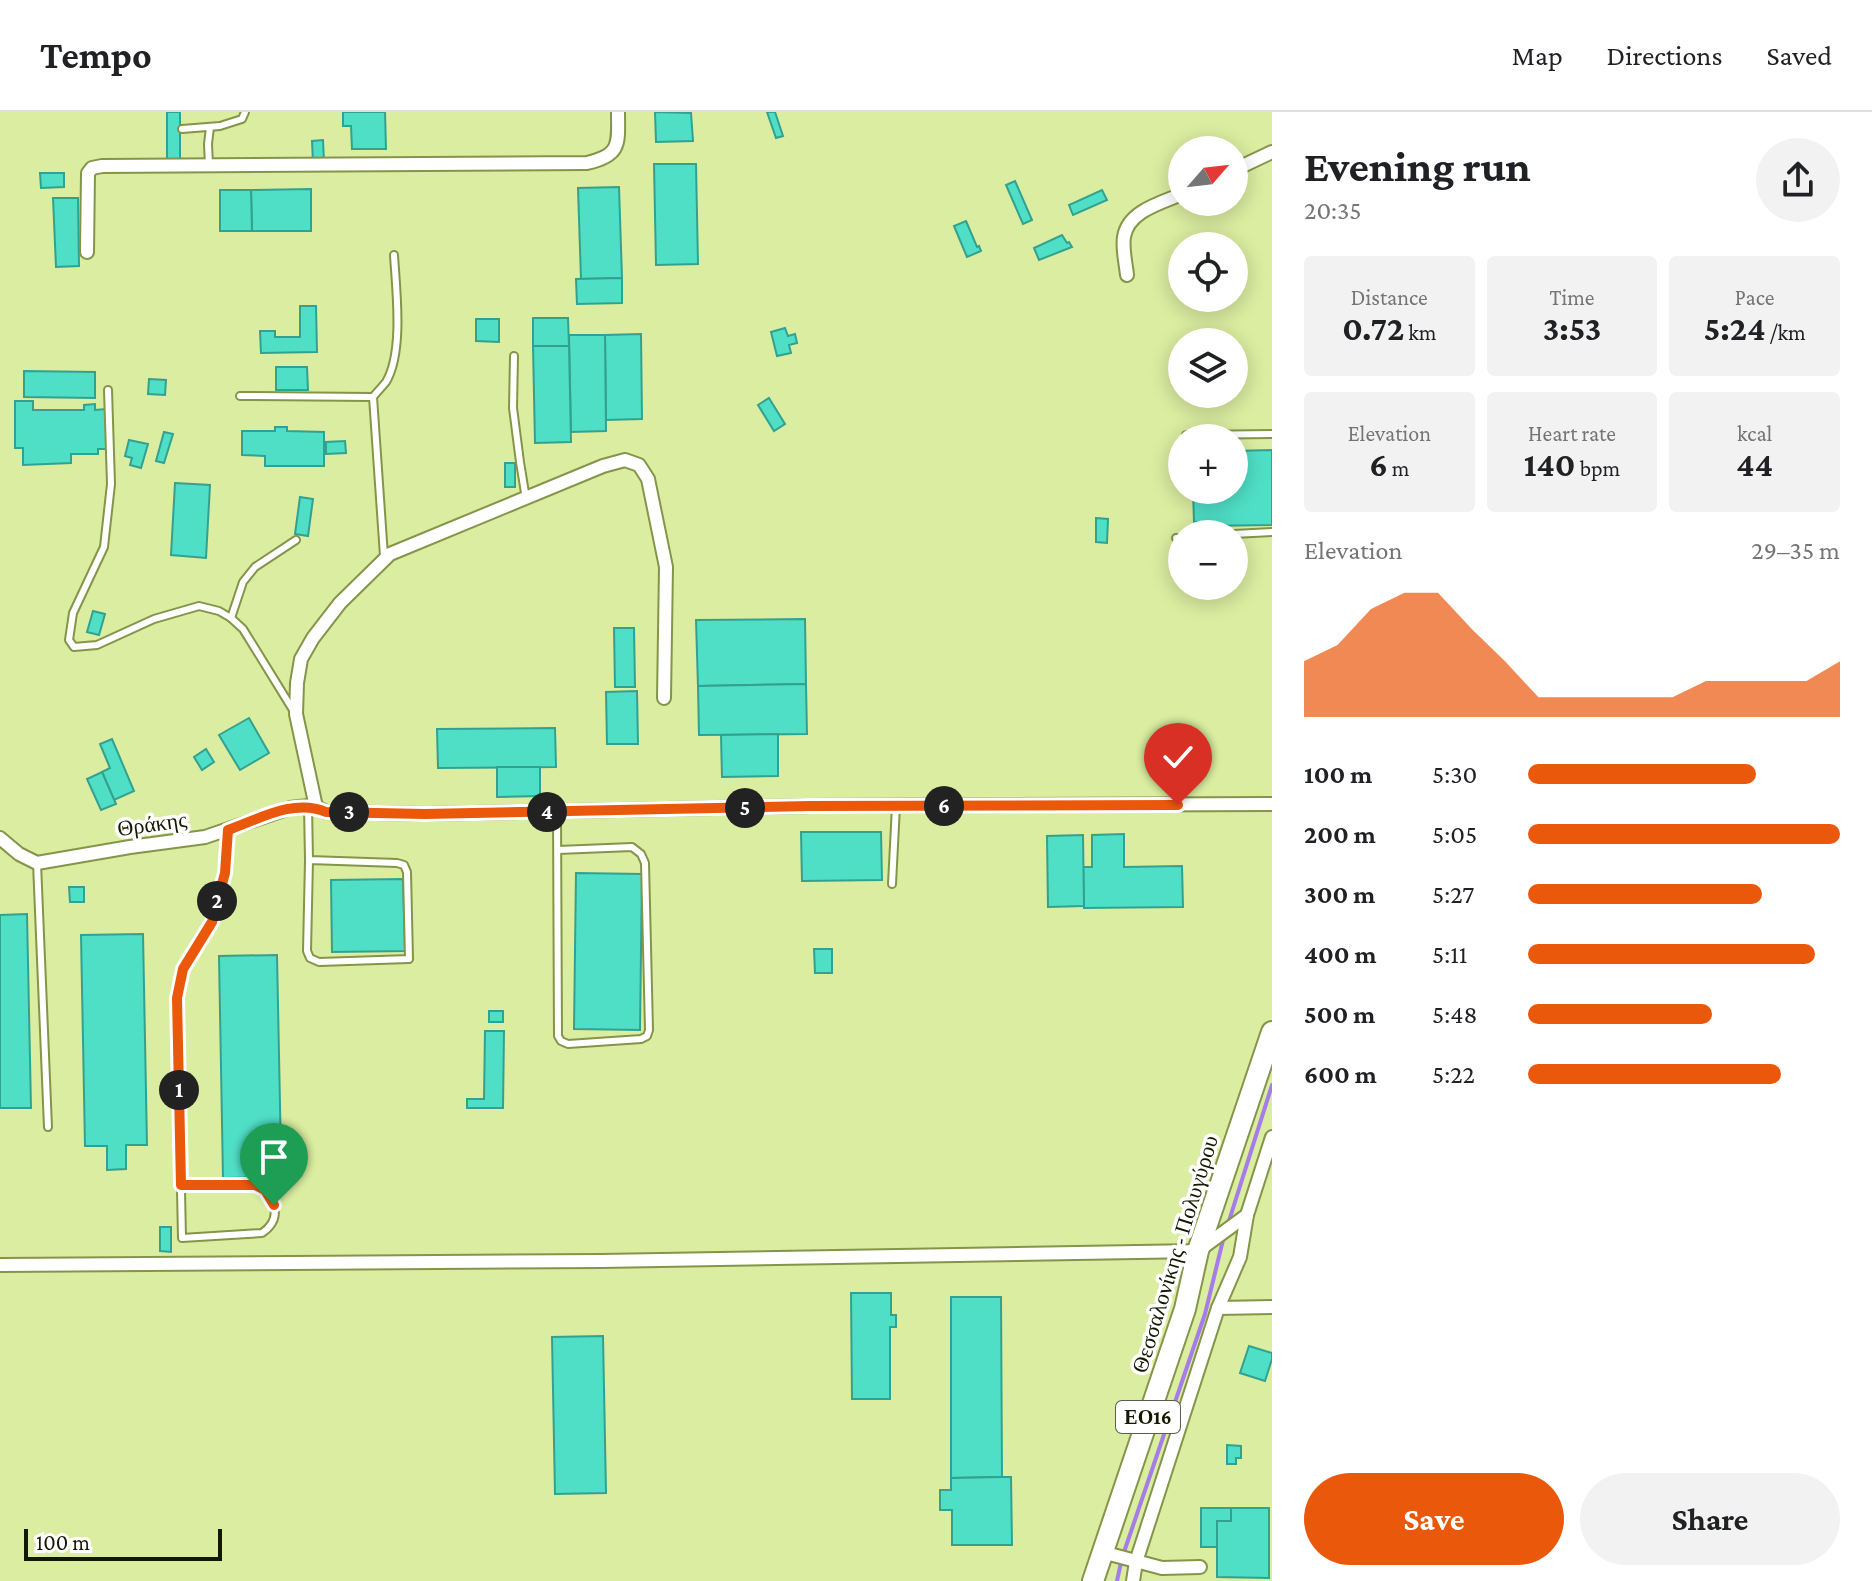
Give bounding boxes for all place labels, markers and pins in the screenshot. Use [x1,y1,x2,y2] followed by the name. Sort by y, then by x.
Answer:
[1144,723,1212,805] pin
[924,786,964,826] pin: 6
[725,788,765,828] pin: 5
[329,792,369,832] pin: 3
[527,792,567,832] pin: 4
[197,881,237,921] pin: 2
[159,1070,199,1110] pin: 1
[240,1123,308,1205] pin

